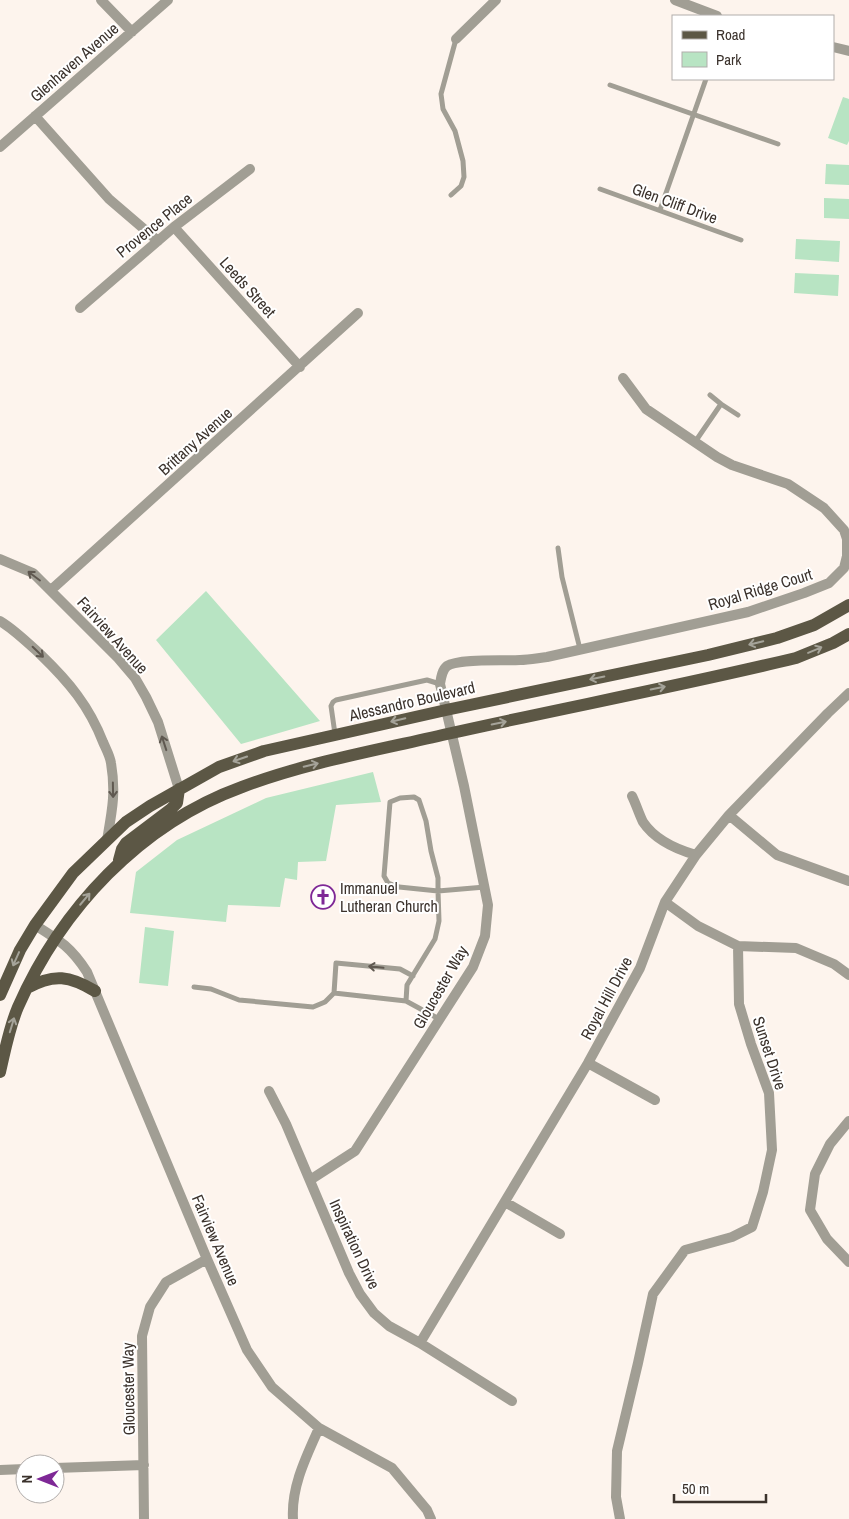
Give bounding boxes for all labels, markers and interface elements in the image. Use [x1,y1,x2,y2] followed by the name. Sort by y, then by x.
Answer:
[672,15,834,80] legend
[25,17,123,107] street label: Glenhaven Avenue
[716,24,745,45] text: Road
[716,49,742,70] text: Park
[629,177,721,229] street label: Glen Cliff Drive
[111,188,197,262] street label: Provence Place
[215,252,281,322] street label: Leeds Street
[153,402,237,480] street label: Brittany Avenue
[705,563,815,615] street label: Royal Ridge Court
[28,570,41,581] one-way arrow
[72,592,154,678] street label: Fairview Avenue
[748,639,764,648] one-way arrow
[31,645,43,657] one-way arrow
[807,645,822,655] one-way arrow
[590,674,606,683] one-way arrow
[346,676,477,726] street label: Alessandro Boulevard
[649,683,665,693] one-way arrow
[391,716,407,725] one-way arrow
[490,718,506,727] one-way arrow
[159,735,169,751] one-way arrow
[233,755,249,764] one-way arrow
[302,760,318,770] one-way arrow
[109,781,118,797] one-way arrow
[340,877,438,917] place label: Immanuel Lutheran Church
[310,884,336,910] church icon: Immanuel Lutheran Church
[79,893,91,906] one-way arrow
[407,941,473,1033] street label: Gloucester Way
[10,951,20,966] one-way arrow
[575,953,637,1043] street label: Royal Hill Drive
[368,962,384,971] one-way arrow
[748,1014,792,1092] street label: Sunset Drive
[8,1018,17,1033] one-way arrow
[187,1191,245,1289] street label: Fairview Avenue
[325,1195,385,1293] street label: Inspiration Drive
[116,1342,140,1436] street label: Gloucester Way
[15,1454,65,1504] north arrow
[674,1472,766,1504] scale bar
[18,1475,36,1483] text: N
[682,1478,709,1499] text: 50 m

